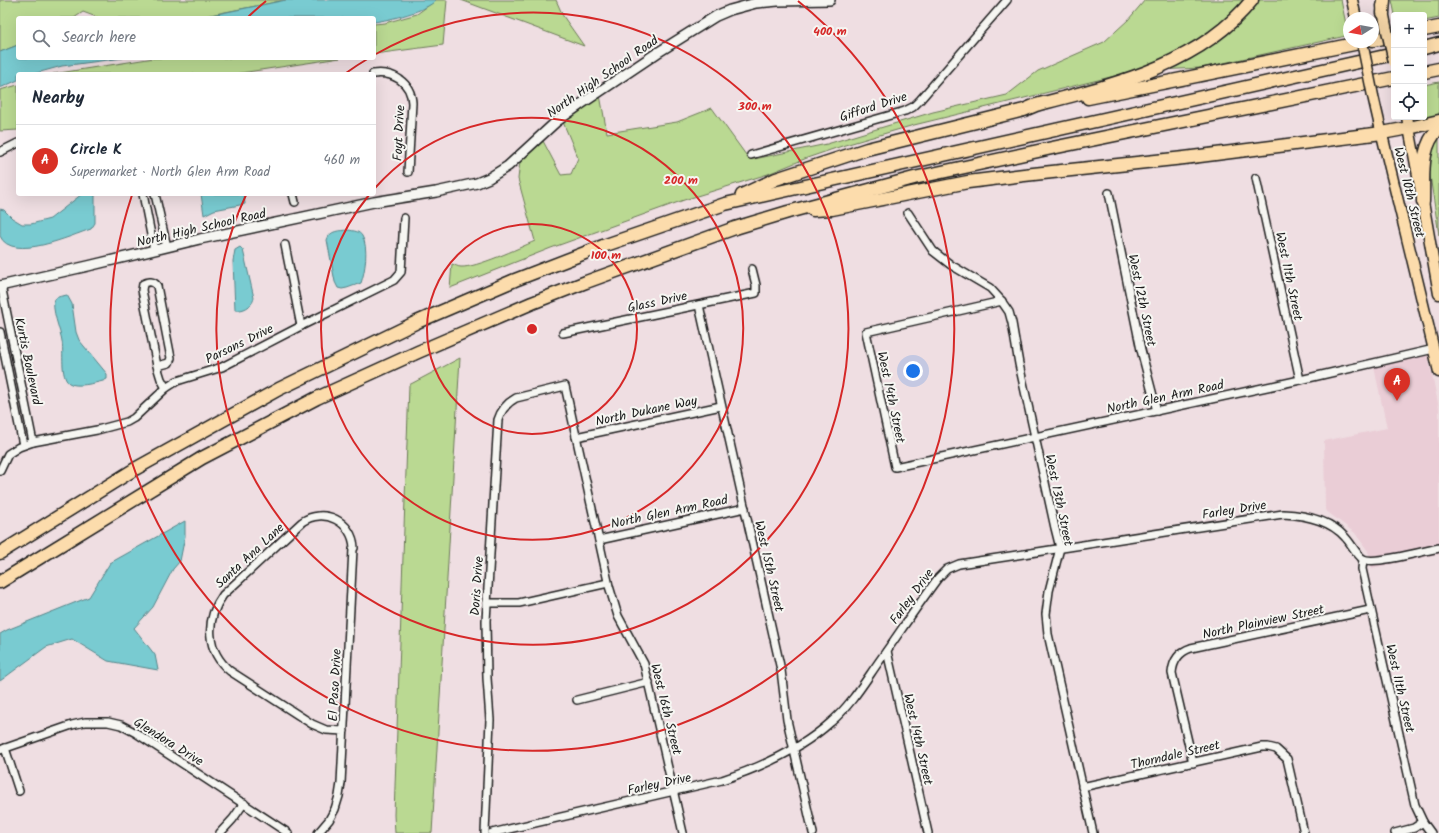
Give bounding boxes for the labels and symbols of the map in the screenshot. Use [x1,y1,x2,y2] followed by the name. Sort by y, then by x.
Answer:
[1343,12,1379,48] north arrow
[813,22,847,41] text: 400 m
[543,30,663,124] street label: North High School Road
[837,87,910,128] street label: Gifford Drive
[737,97,772,116] text: 300 m
[388,104,411,162] street label: Foyt Drive
[1387,145,1430,241] street label: West 10th Street
[664,171,698,190] text: 200 m
[135,203,269,254] street label: North High School Road
[1269,230,1308,324] street label: West 11th Street
[591,246,621,265] text: 100 m
[1122,252,1162,349] street label: West 12th Street
[625,286,689,319] street label: Glass Drive
[8,316,47,407] street label: Kurtis Boulevard
[202,319,278,370] street label: Parsons Drive
[525,322,539,336] centre of rings
[871,350,911,446] street label: West 14th Street
[903,361,923,381] your location
[1384,368,1410,401] pin: A
[1105,375,1226,420] street label: North Glen Arm Road
[594,390,700,432] street label: North Dukane Way
[1039,452,1079,549] street label: West 13th Street
[609,490,730,535] street label: North Glen Arm Road
[1201,495,1268,526] street label: Farley Drive
[211,518,290,594] street label: Santa Ana Lane
[748,519,789,615] street label: West 15th Street
[465,556,490,617] street label: Doris Drive
[885,564,940,629] street label: Farley Drive
[1201,599,1327,646] street label: North Plainview Street
[1379,642,1420,736] street label: West 11th Street
[323,648,348,722] street label: El Paso Drive
[644,662,687,758] street label: West 16th Street
[897,692,938,788] street label: West 14th Street
[129,712,207,772] street label: Glendora Drive
[1129,735,1223,776] street label: Thorndale Street
[625,767,693,801] street label: Farley Drive

